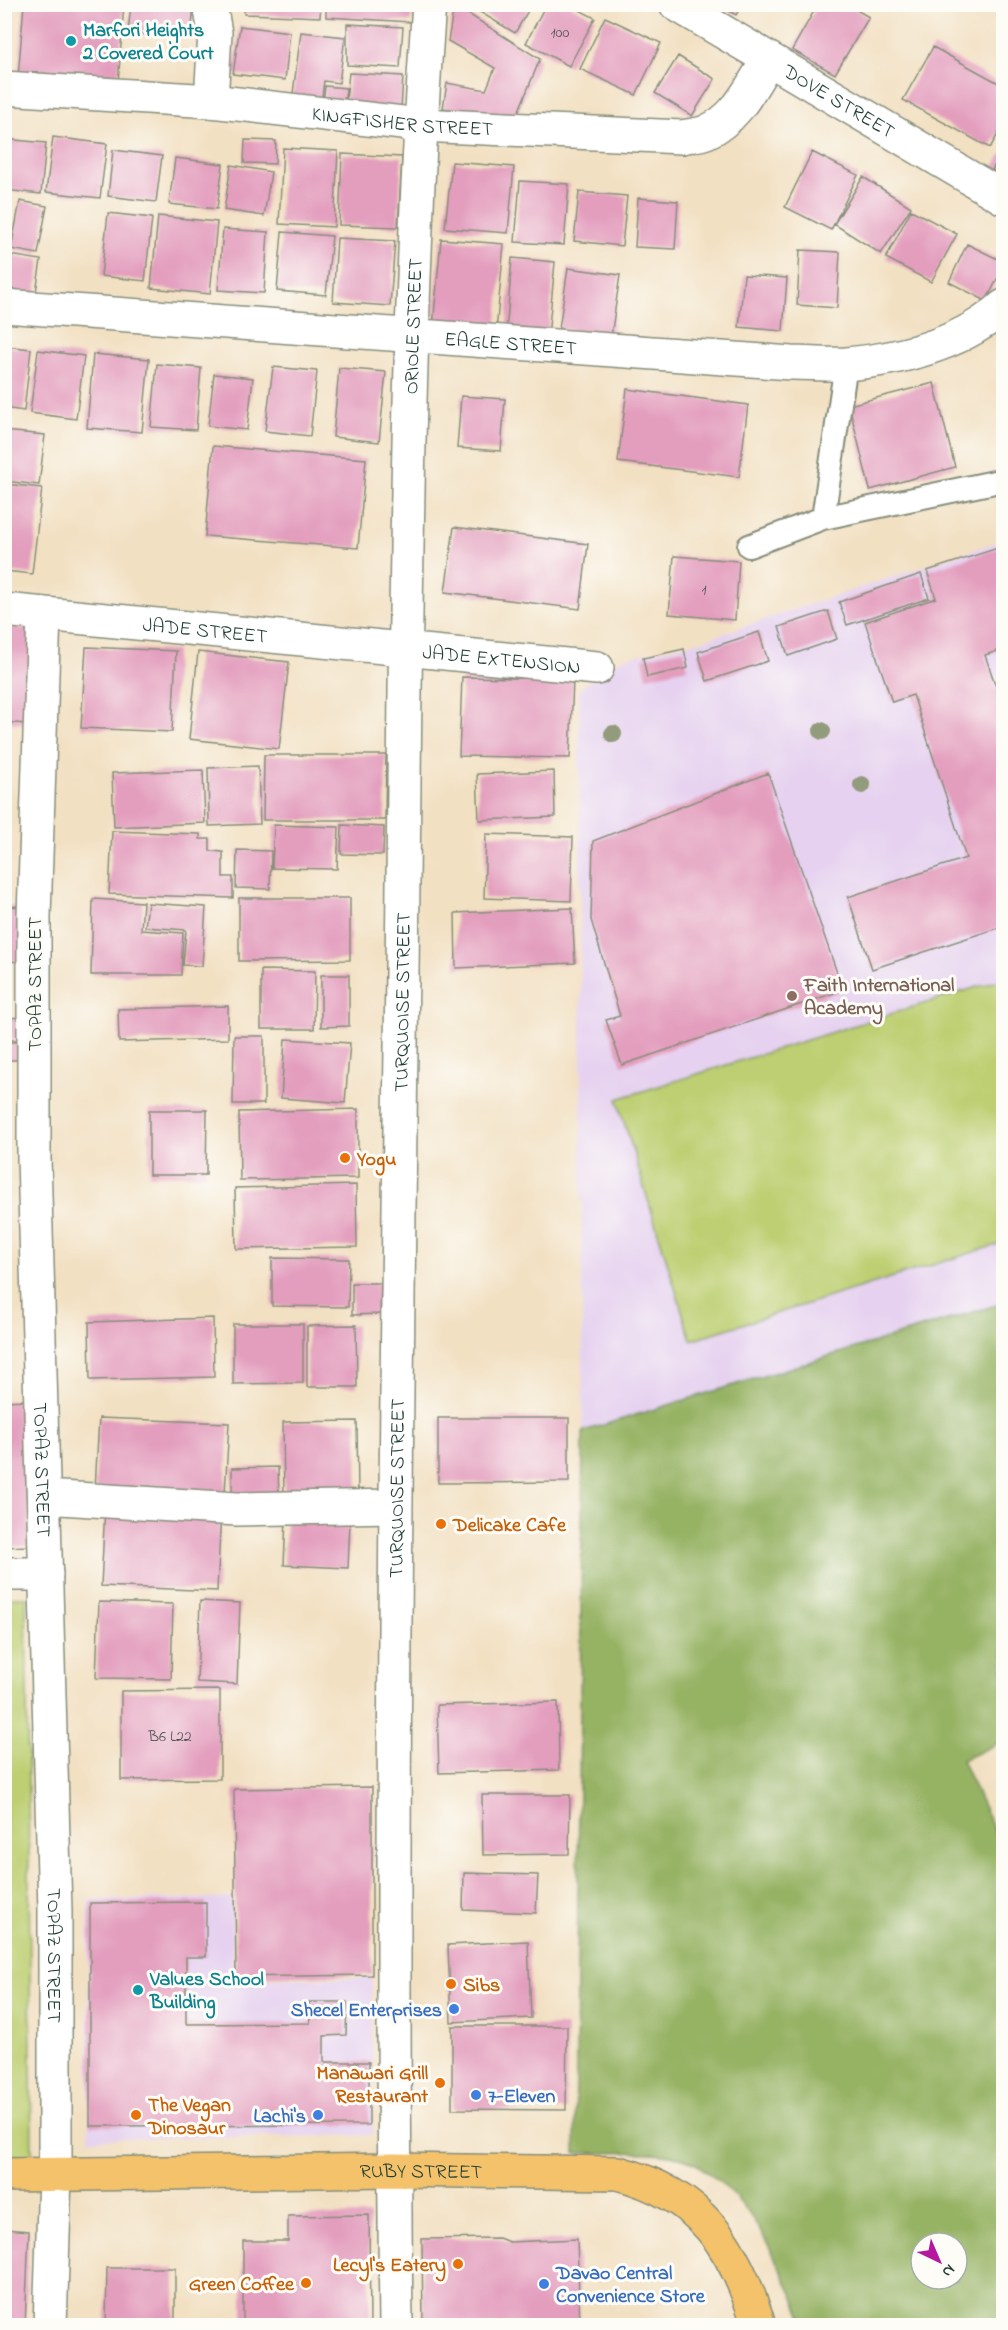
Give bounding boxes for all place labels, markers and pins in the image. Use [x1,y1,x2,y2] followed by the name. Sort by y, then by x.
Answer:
[82,17,214,69] place label: Marfori Heights 2 Covered Court
[64,34,78,48] marker: Marfori Heights 2 Covered Court
[803,972,954,1025] place label: Faith International Academy
[785,989,799,1003] marker: Faith International Academy
[356,1146,396,1176] place label: Yogu
[338,1151,352,1165] marker: Yogu
[452,1512,567,1541] place label: Delicake Cafe
[434,1517,448,1531] marker: Delicake Cafe
[149,1966,264,2019] place label: Values School Building
[463,1972,500,2001] place label: Sibs
[444,1977,458,1991] marker: Sibs
[131,1983,145,1997] marker: Values School Building
[291,1997,442,2026] place label: Shecel Enterprises
[447,2002,461,2016] marker: Shecel Enterprises
[317,2060,428,2112] place label: Manawari Grill Restaurant
[433,2076,447,2090] marker: Manawari Grill Restaurant
[488,2083,555,2112] place label: 7-Eleven
[469,2088,483,2102] marker: 7-Eleven
[147,2092,231,2144] place label: The Vegan Dinosaur
[254,2103,306,2132] place label: Lachi's
[129,2108,143,2122] marker: The Vegan Dinosaur
[311,2108,325,2122] marker: Lachi's
[333,2252,446,2282] place label: Lecyl's Eatery
[451,2257,465,2271] marker: Lecyl's Eatery
[555,2260,706,2312] place label: Davao Central Convenience Store
[189,2271,295,2300] place label: Green Coffee
[299,2276,313,2290] marker: Green Coffee
[537,2277,551,2291] marker: Davao Central Convenience Store

